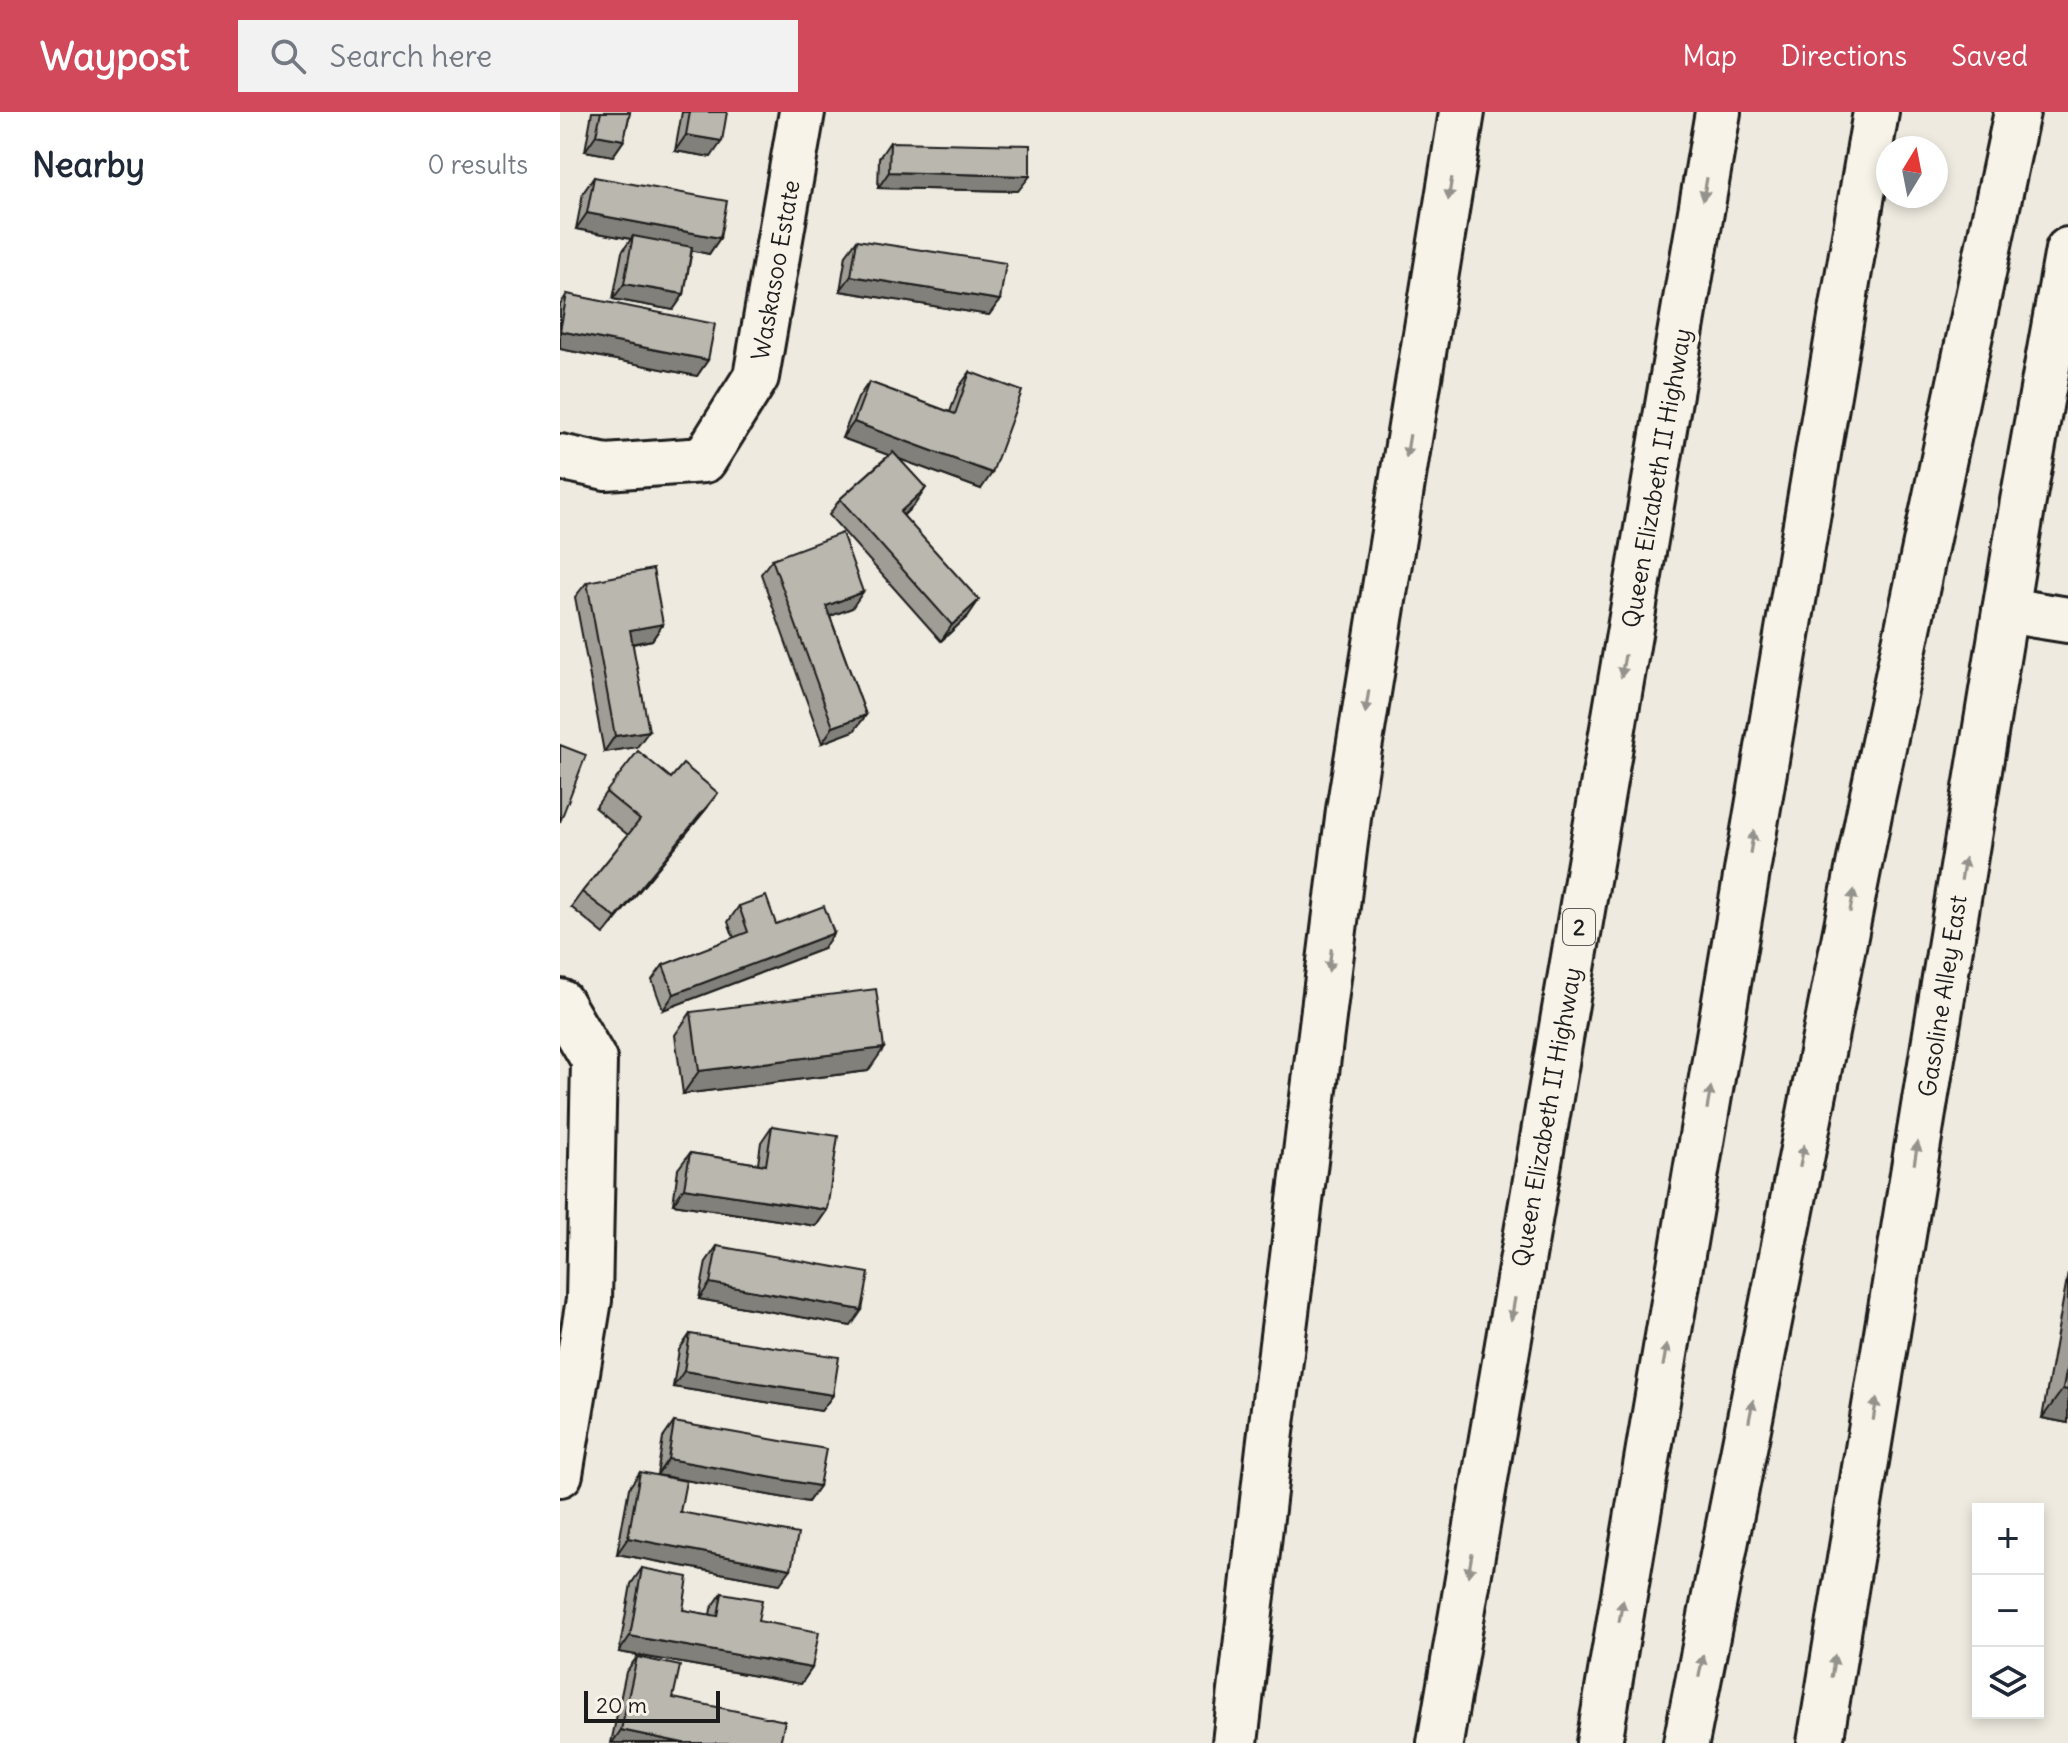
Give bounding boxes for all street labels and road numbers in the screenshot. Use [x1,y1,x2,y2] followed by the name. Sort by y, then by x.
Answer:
[744,177,806,363] street label: Waskasoo Estate
[1615,326,1697,630] street label: Queen Elizabeth II Highway
[1911,893,1973,1099] street label: Gasoline Alley East
[1563,909,1595,945] road number: 2
[1505,965,1587,1269] street label: Queen Elizabeth II Highway

